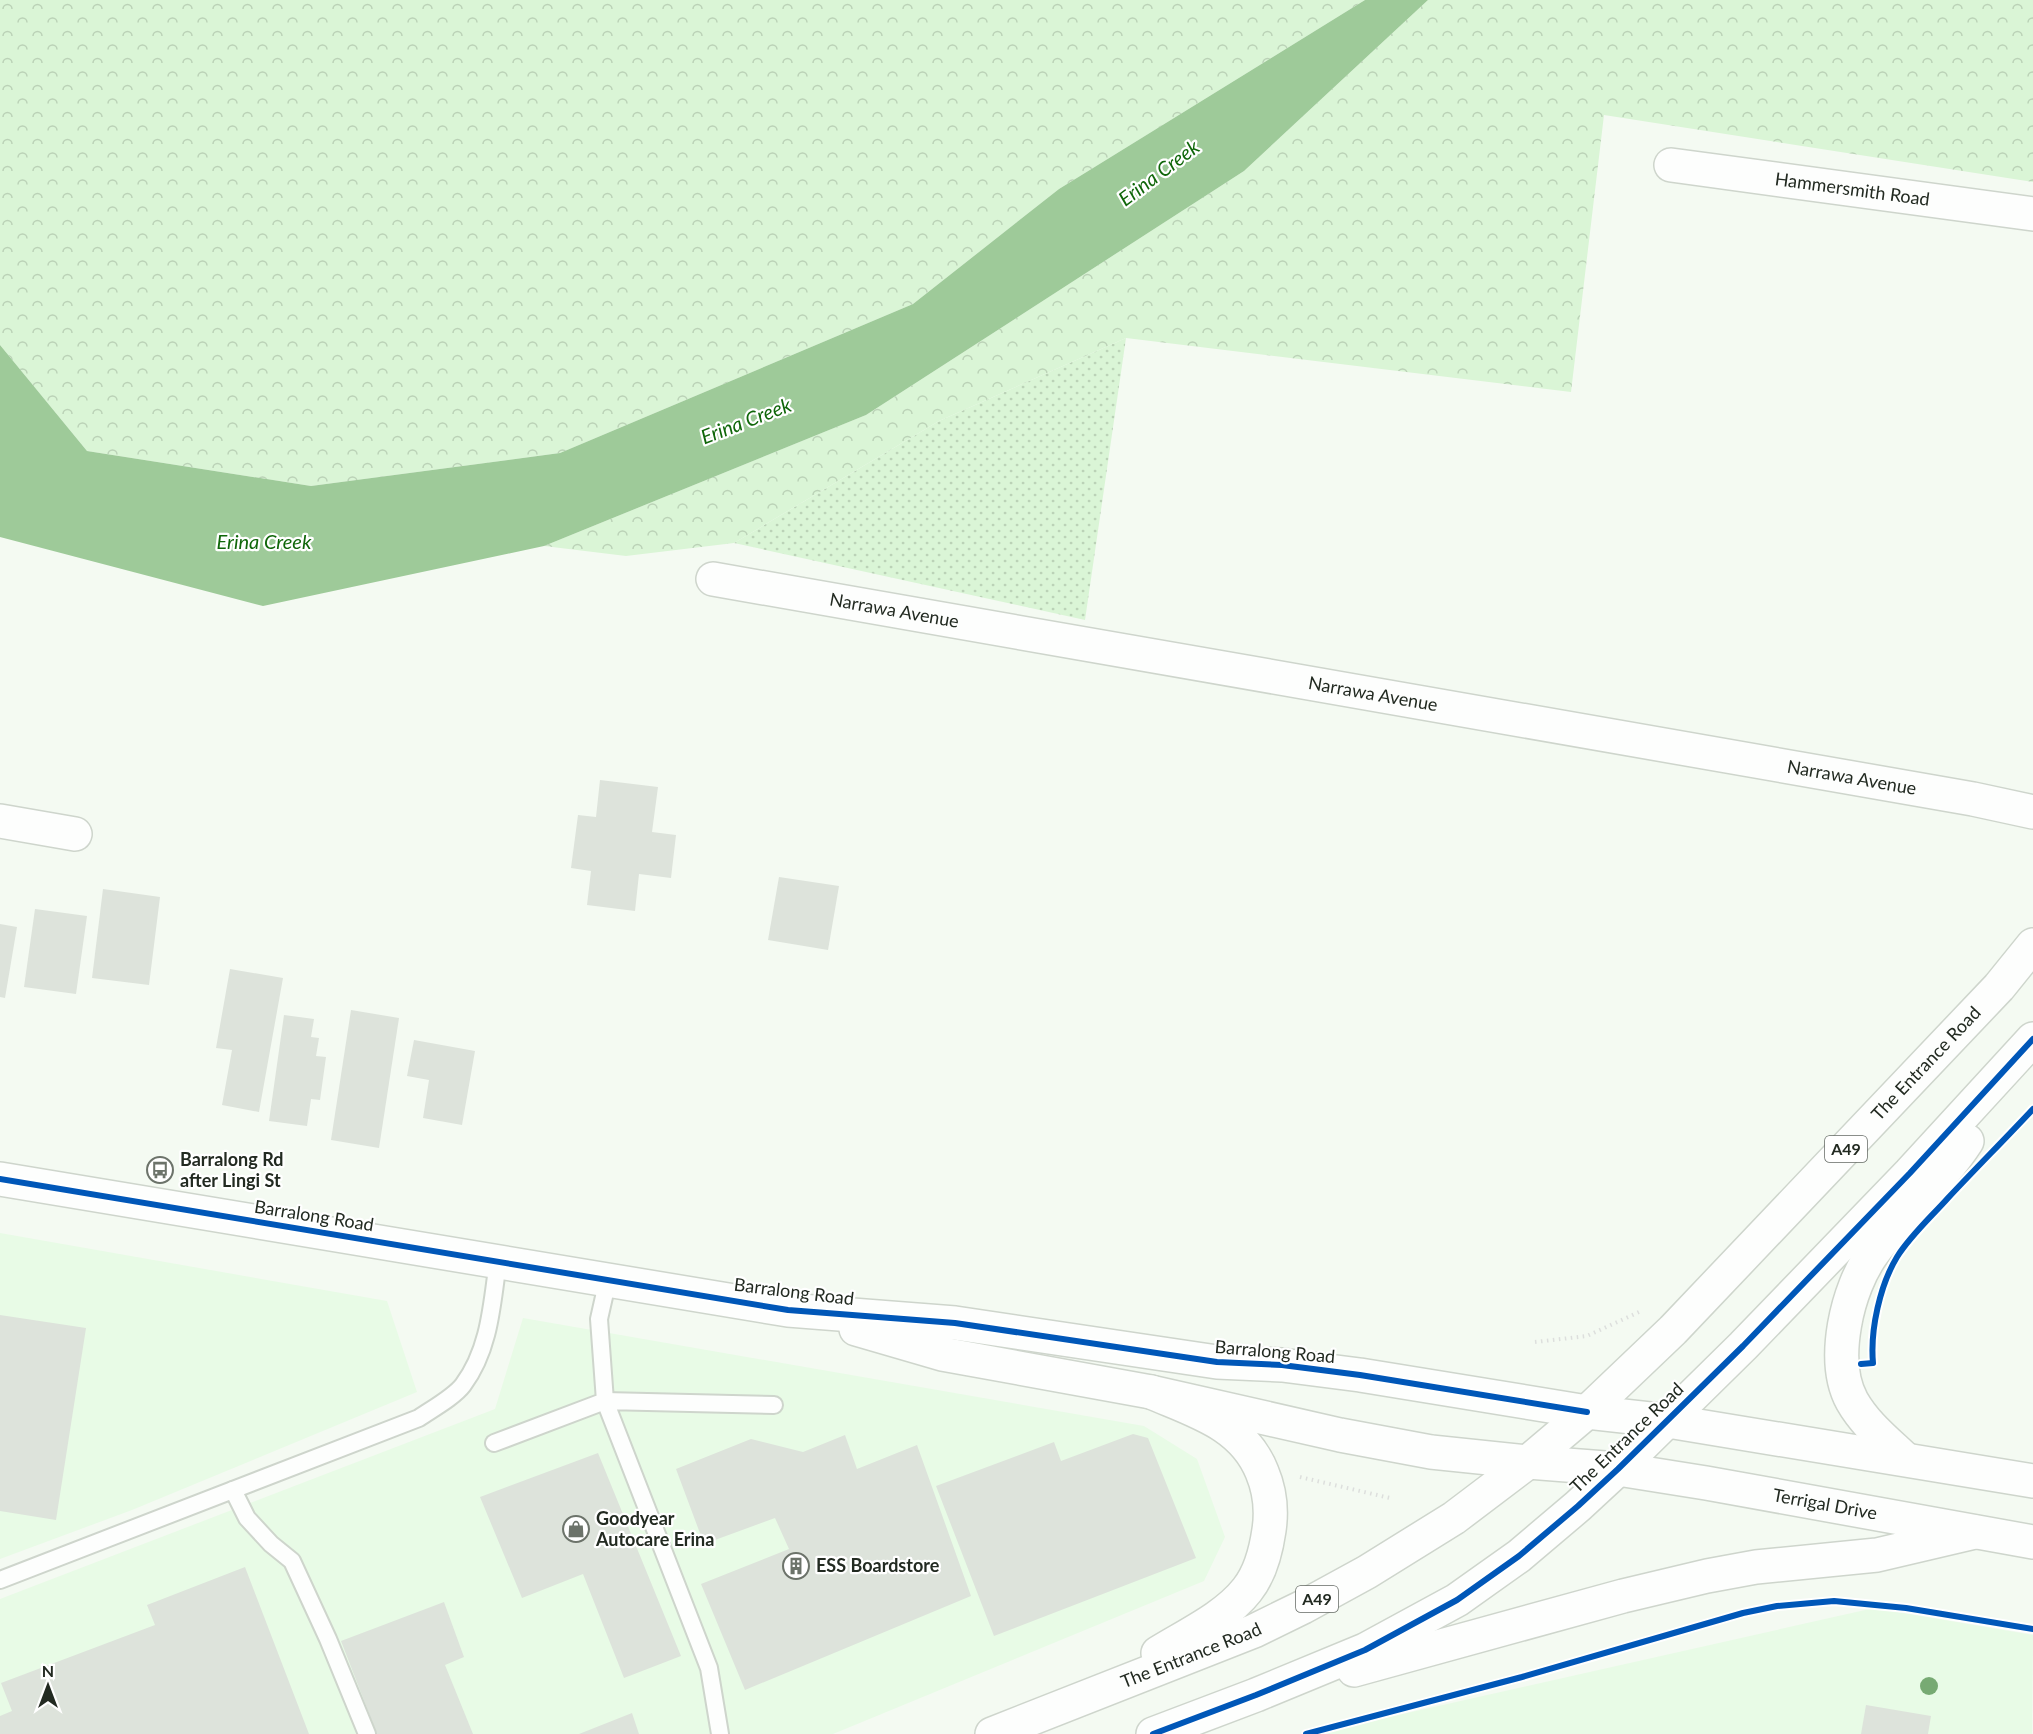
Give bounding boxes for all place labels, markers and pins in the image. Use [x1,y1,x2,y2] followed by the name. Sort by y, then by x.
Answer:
[180,1148,283,1191] place label: Barralong Rd after Lingi St
[145,1155,175,1185] bus stop icon: Barralong Rd after Lingi St
[595,1507,714,1550] place label: Goodyear Autocare Erina
[561,1514,591,1544] shop icon: Goodyear Autocare Erina
[781,1551,811,1581] building icon: ESS Boardstore
[816,1554,940,1576] place label: ESS Boardstore

